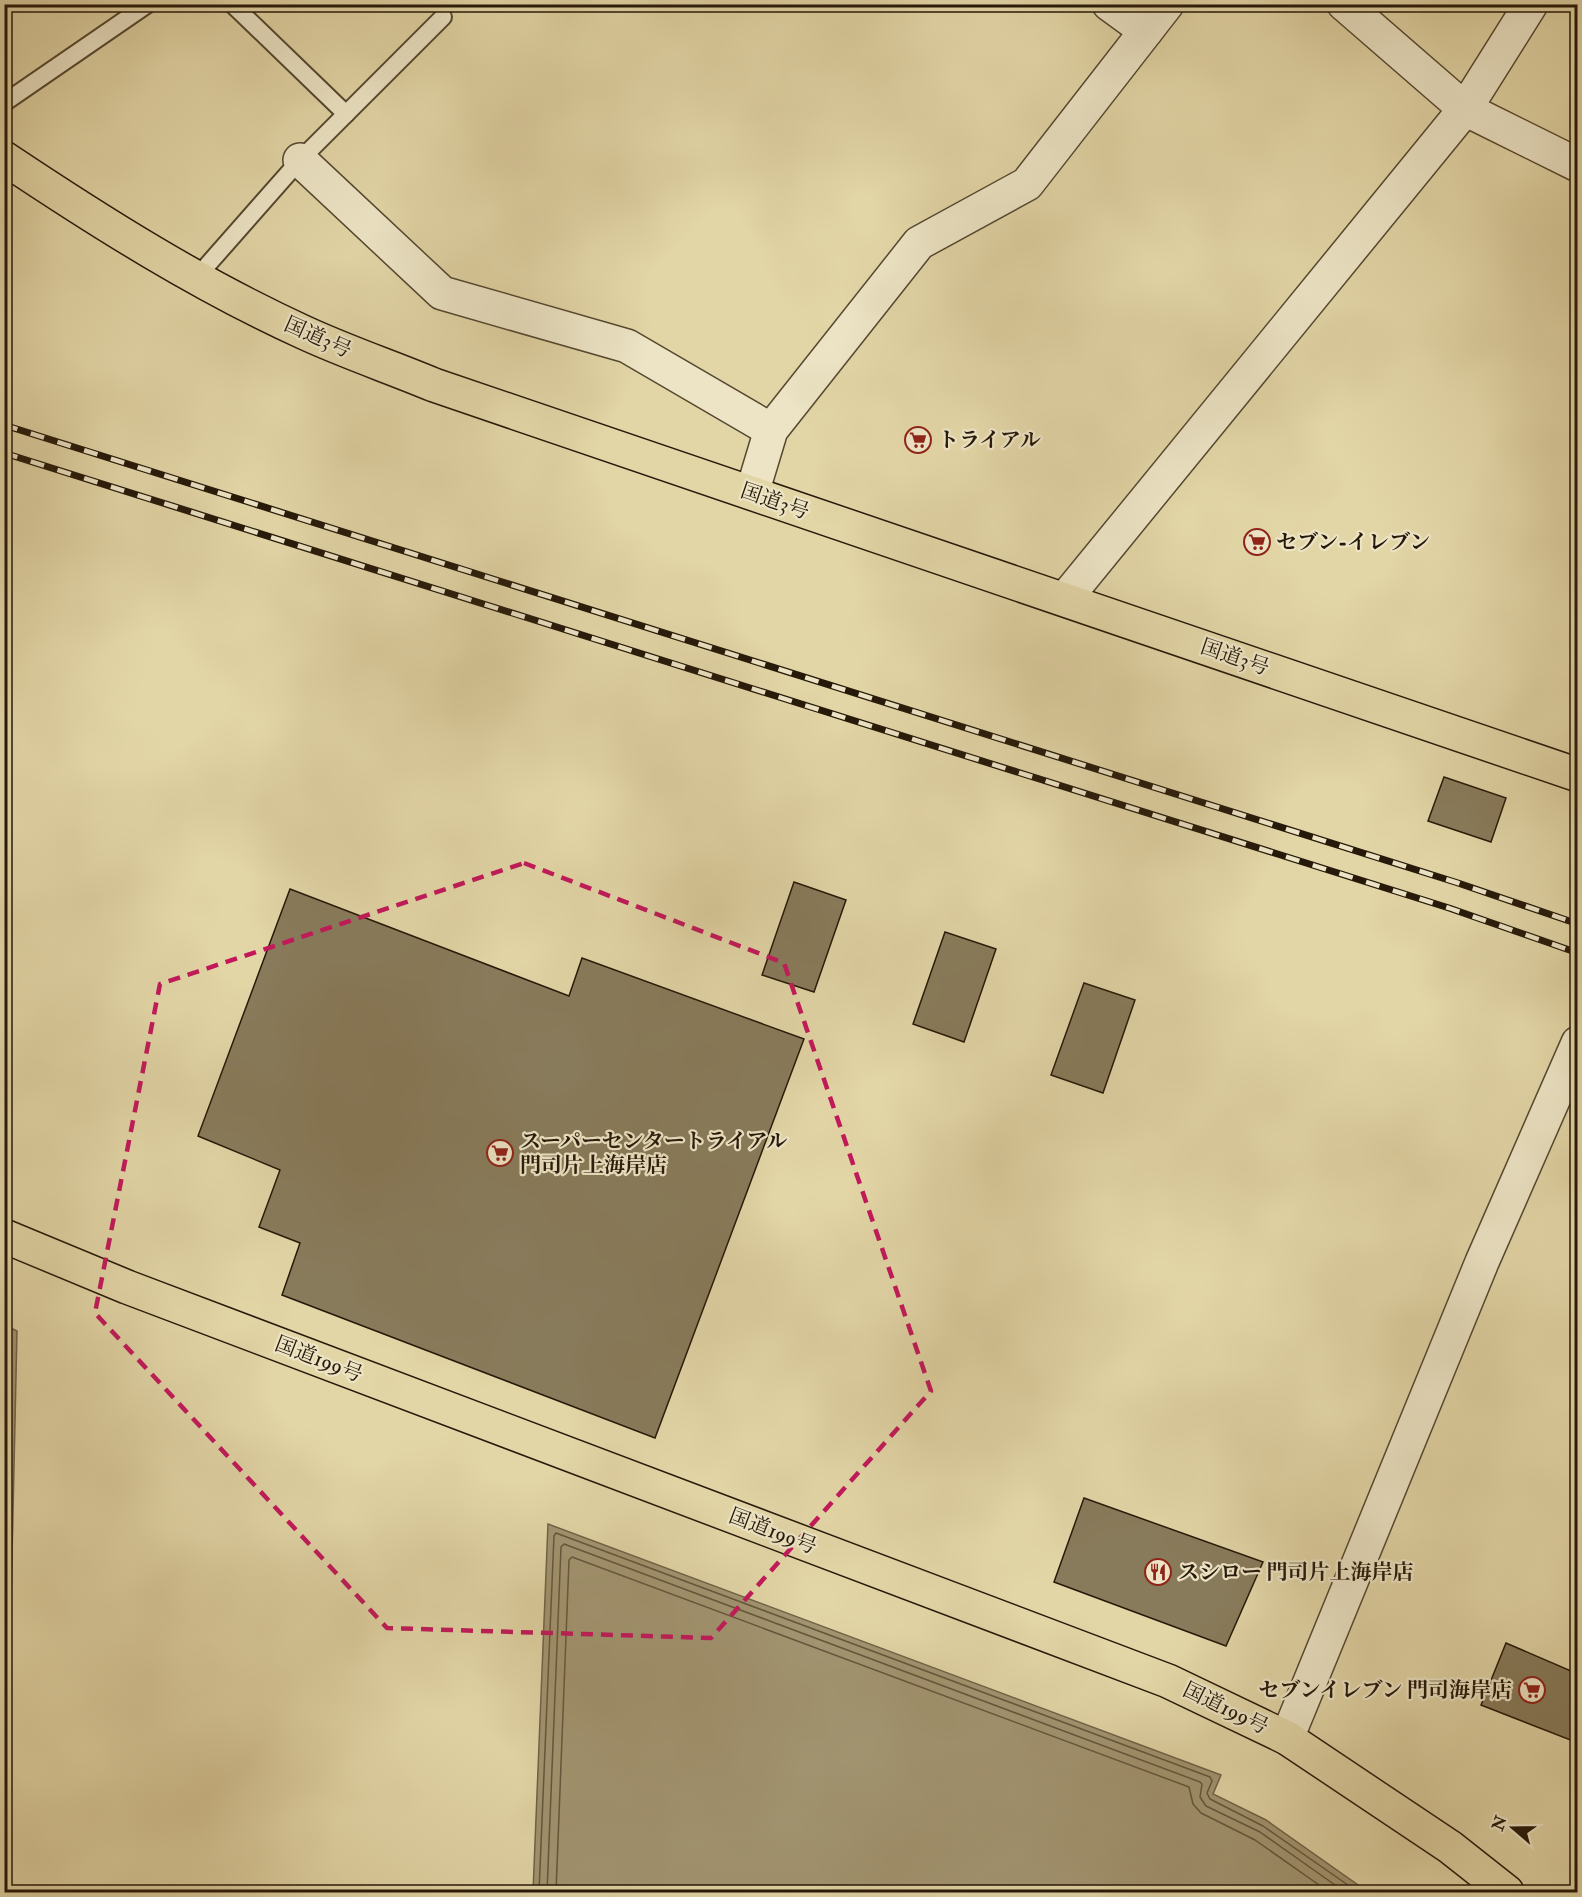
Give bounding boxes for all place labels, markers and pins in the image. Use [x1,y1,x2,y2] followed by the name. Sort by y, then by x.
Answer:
[903,425,933,455] supermarket icon: トライアル
[938,427,1041,454] place label: トライアル
[1242,527,1272,557] supermarket icon: セブン-イレブン
[1276,529,1430,556] place label: セブン-イレブン
[520,1128,788,1179] place label: スーパーセンタートライアル 門司片上海岸店
[485,1138,515,1168] supermarket icon: スーパーセンタートライアル 門司片上海岸店
[1143,1557,1173,1587] restaurant icon: スシロー 門司片上海岸店
[1178,1559,1413,1586] place label: スシロー 門司片上海岸店
[1517,1675,1547,1705] supermarket icon: セブンイレブン 門司海岸店
[1258,1677,1512,1704] place label: セブンイレブン 門司海岸店

